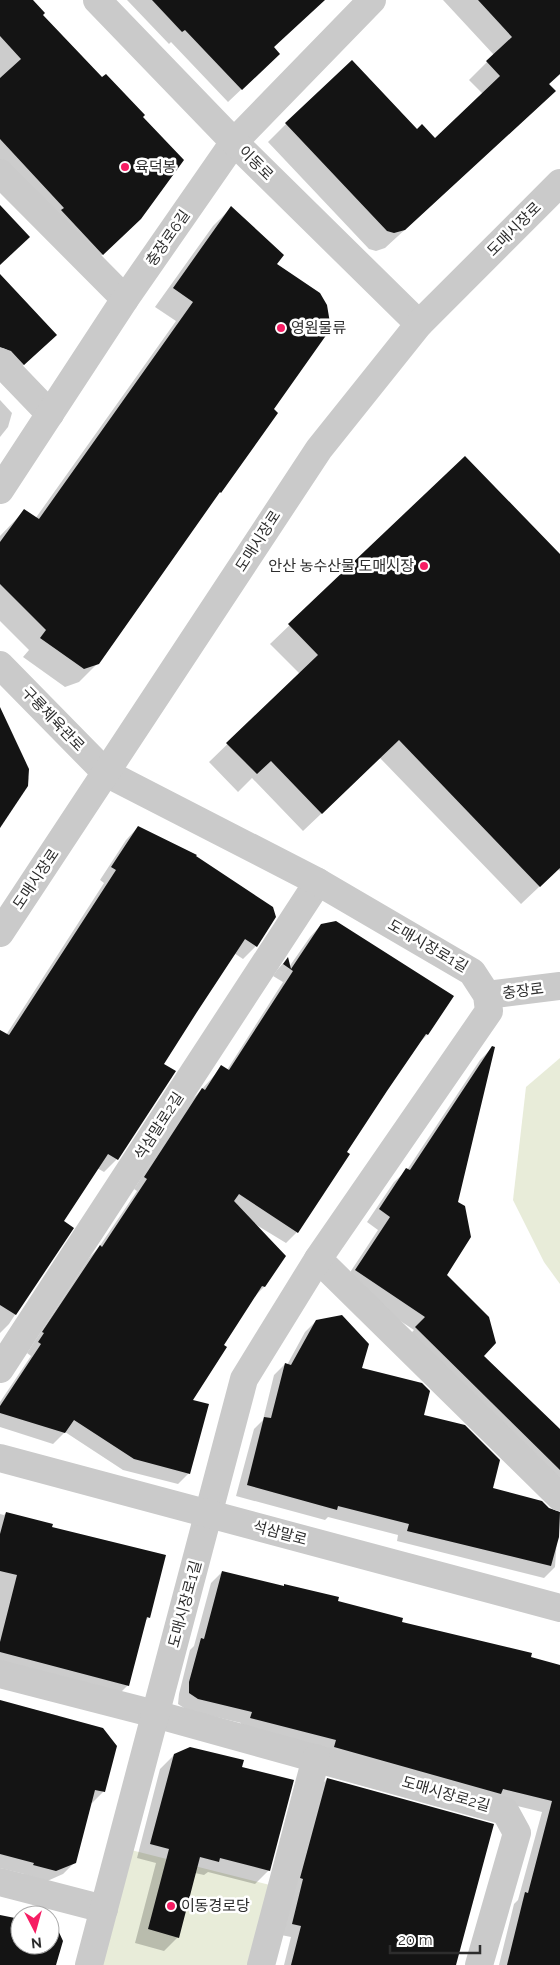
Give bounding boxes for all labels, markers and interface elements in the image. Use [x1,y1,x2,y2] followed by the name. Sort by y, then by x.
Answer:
[235,142,277,184] street label: 이동로
[135,158,176,176] place label: 육덕봉
[119,161,131,173] marker: 육덕봉
[483,198,545,260] street label: 도매시장로
[142,207,194,269] street label: 충장로6길
[291,319,346,337] place label: 영원물류
[275,322,287,334] marker: 영원물류
[232,507,284,575] street label: 도매시장로
[268,557,414,575] place label: 안산 농수산물 도매시장
[418,560,430,572] marker: 안산 농수산물 도매시장
[18,683,88,755] street label: 구룡체육관로
[9,845,63,913] street label: 도매시장로
[385,916,471,976] street label: 도매시장로1길
[501,980,545,1002] street label: 충장로
[131,1089,187,1163] street label: 석삼말로2길
[251,1517,309,1549] street label: 석삼말로
[165,1559,205,1649] street label: 도매시장로1길
[400,1773,492,1815] street label: 도매시장로2길
[181,1897,250,1915] place label: 이동경로당
[165,1900,177,1912] marker: 이동경로당
[10,1905,60,1955] north arrow
[390,1922,480,1954] scale bar
[398,1931,433,1949] text: 20 m
[30,1934,43,1951] text: N

